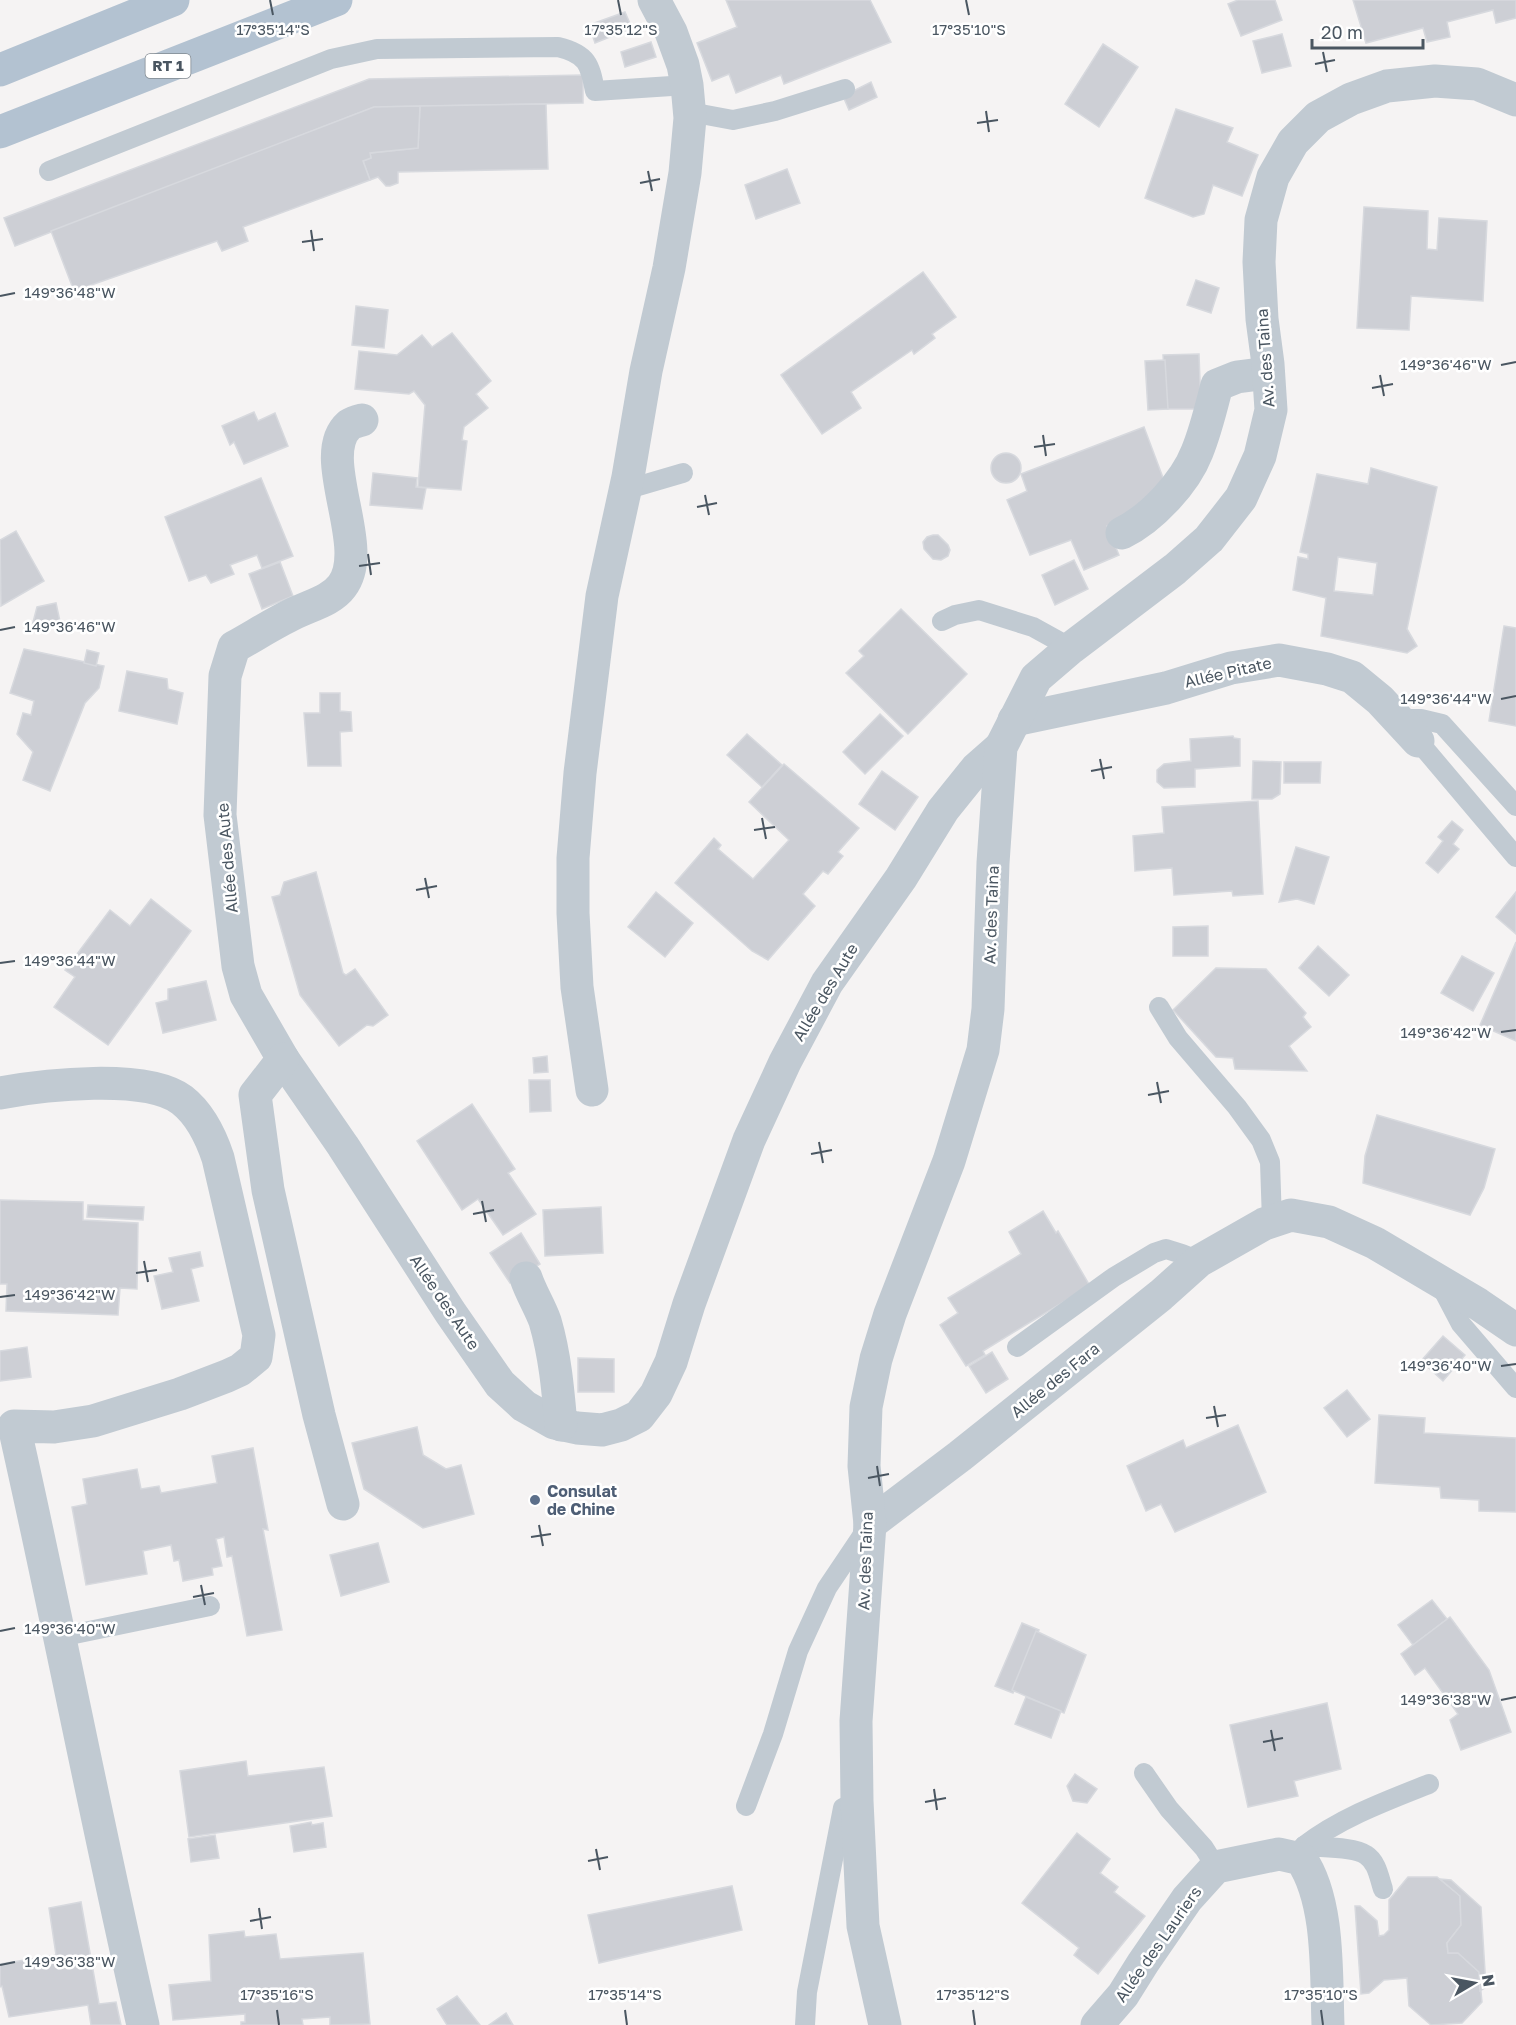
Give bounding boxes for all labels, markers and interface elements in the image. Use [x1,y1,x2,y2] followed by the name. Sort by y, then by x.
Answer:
[1312,12,1423,50] scale bar
[236,20,310,38] text: 17°35'14"S
[584,20,658,38] text: 17°35'12"S
[932,20,1006,38] text: 17°35'10"S
[1321,21,1363,43] text: 20 m
[146,54,190,78] road number: RT 1
[24,283,116,301] text: 149°36'48"W
[1252,308,1278,408] street label: Av. des Taina
[1400,355,1492,373] text: 149°36'46"W
[24,617,116,635] text: 149°36'46"W
[1182,652,1274,692] street label: Allée Pitate
[1400,689,1492,707] text: 149°36'44"W
[212,802,242,914] street label: Allée des Aute
[979,865,1003,965] street label: Av. des Taina
[788,940,862,1044] street label: Allée des Aute
[24,951,116,969] text: 149°36'44"W
[1401,1023,1491,1041] text: 149°36'42"W
[406,1251,484,1353] street label: Allée des Aute
[25,1285,115,1303] text: 149°36'42"W
[1007,1338,1103,1422] street label: Allée des Fara
[1400,1356,1492,1374] text: 149°36'40"W
[547,1481,617,1519] place label: Consulat de Chine
[528,1493,542,1507] marker: Consulat de Chine
[853,1511,877,1611] street label: Av. des Taina
[24,1619,116,1637] text: 149°36'40"W
[1401,1690,1491,1708] text: 149°36'38"W
[1110,1882,1206,2006] street label: Allée des Lauriers
[25,1952,115,1970] text: 149°36'38"W
[1444,1953,1504,2013] north arrow
[1478,1973,1500,1988] text: N
[240,1985,314,2003] text: 17°35'16"S
[588,1985,662,2003] text: 17°35'14"S
[936,1985,1010,2003] text: 17°35'12"S
[1284,1985,1358,2003] text: 17°35'10"S

